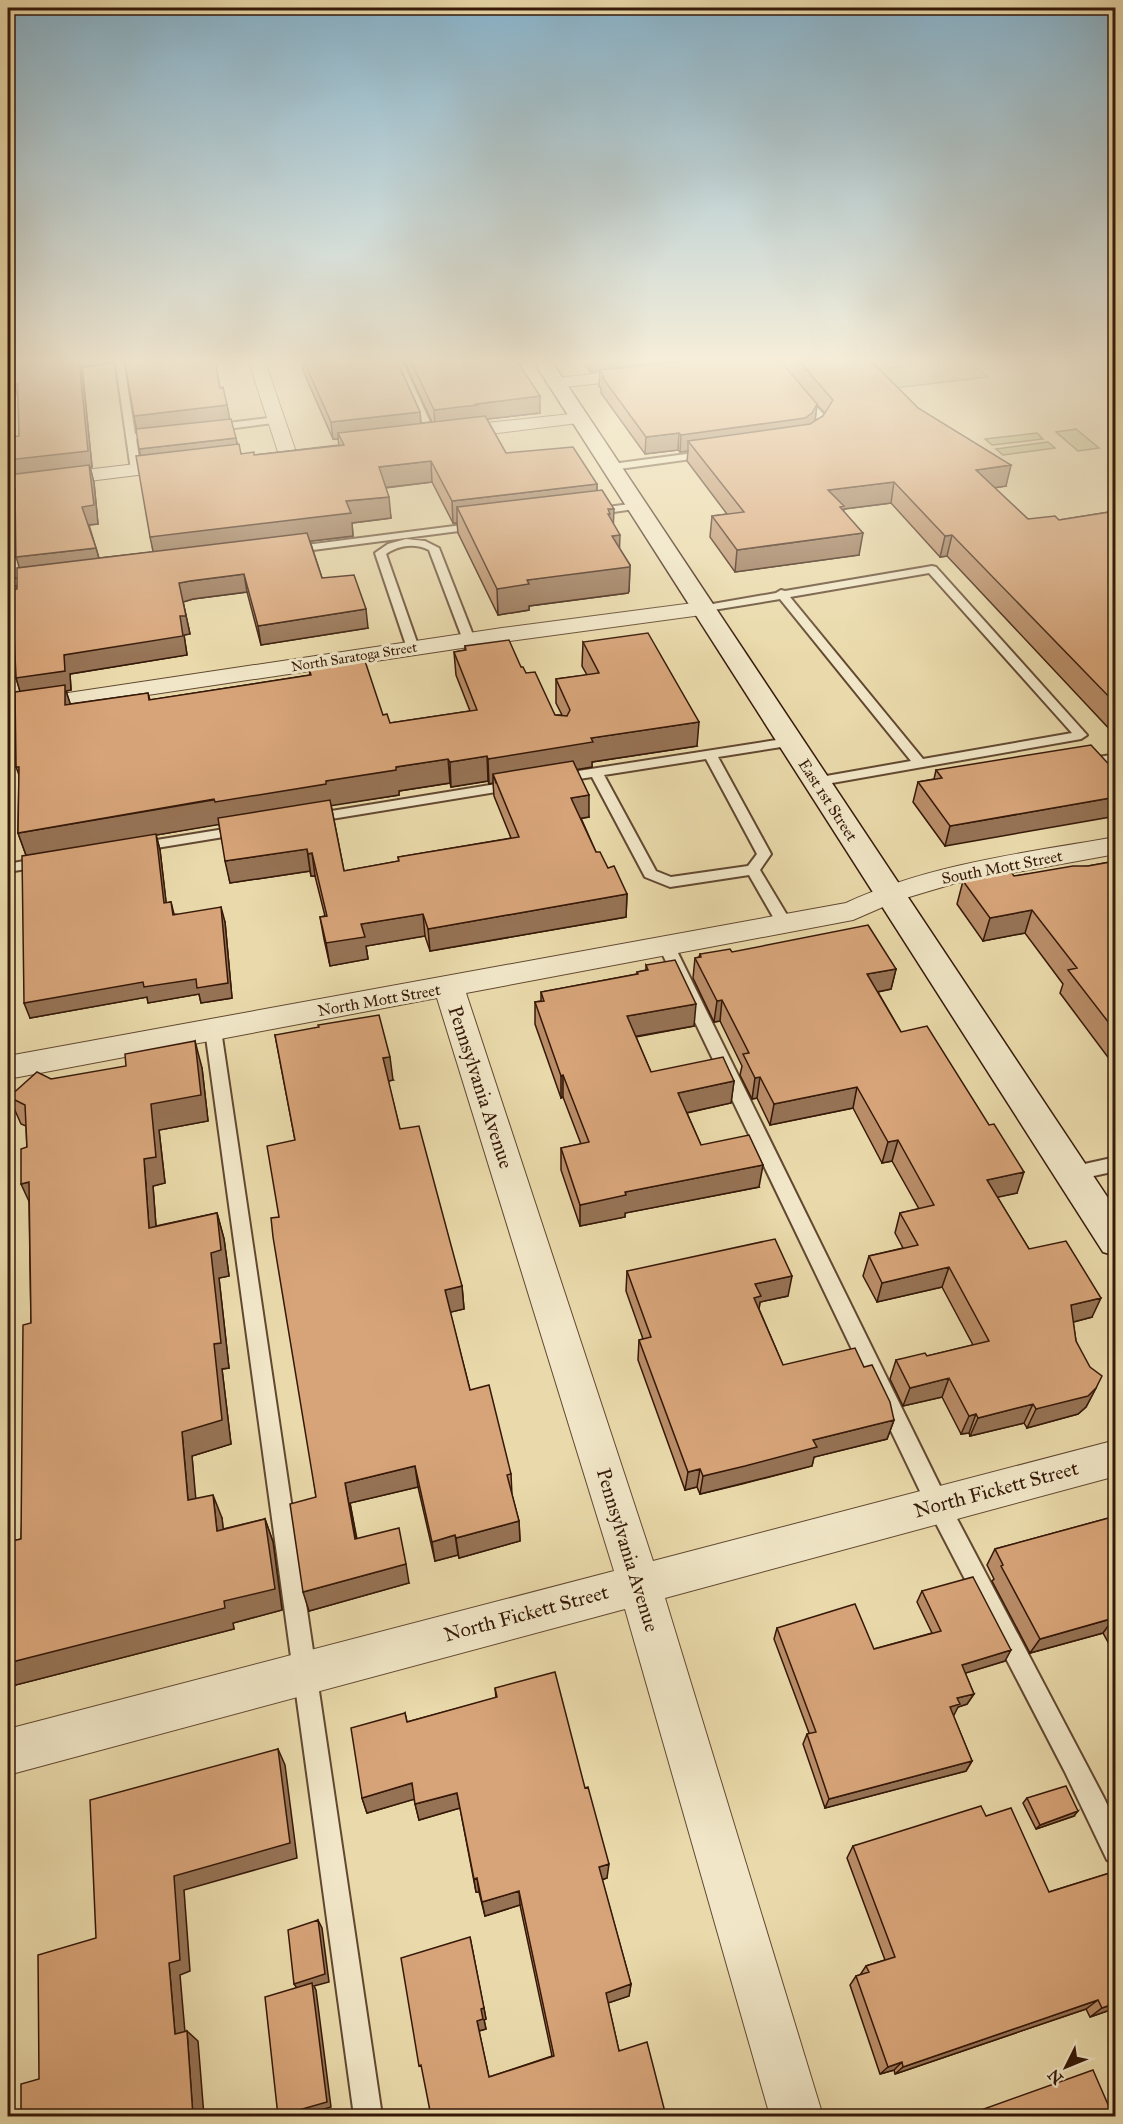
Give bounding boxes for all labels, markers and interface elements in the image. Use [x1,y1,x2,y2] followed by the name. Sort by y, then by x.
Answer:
[290,639,418,675] street label: North Saratoga Street
[794,755,862,845] street label: East 1st Street
[940,846,1064,888] street label: South Mott Street
[316,980,442,1020] street label: North Mott Street
[443,1003,519,1171] street label: Pennsylvania Avenue
[911,1455,1081,1523] street label: North Fickett Street
[592,1465,664,1635] street label: Pennsylvania Avenue
[441,1579,611,1647] street label: North Fickett Street
[1036,2037,1096,2097] north arrow
[1044,2065,1067,2088] text: N

